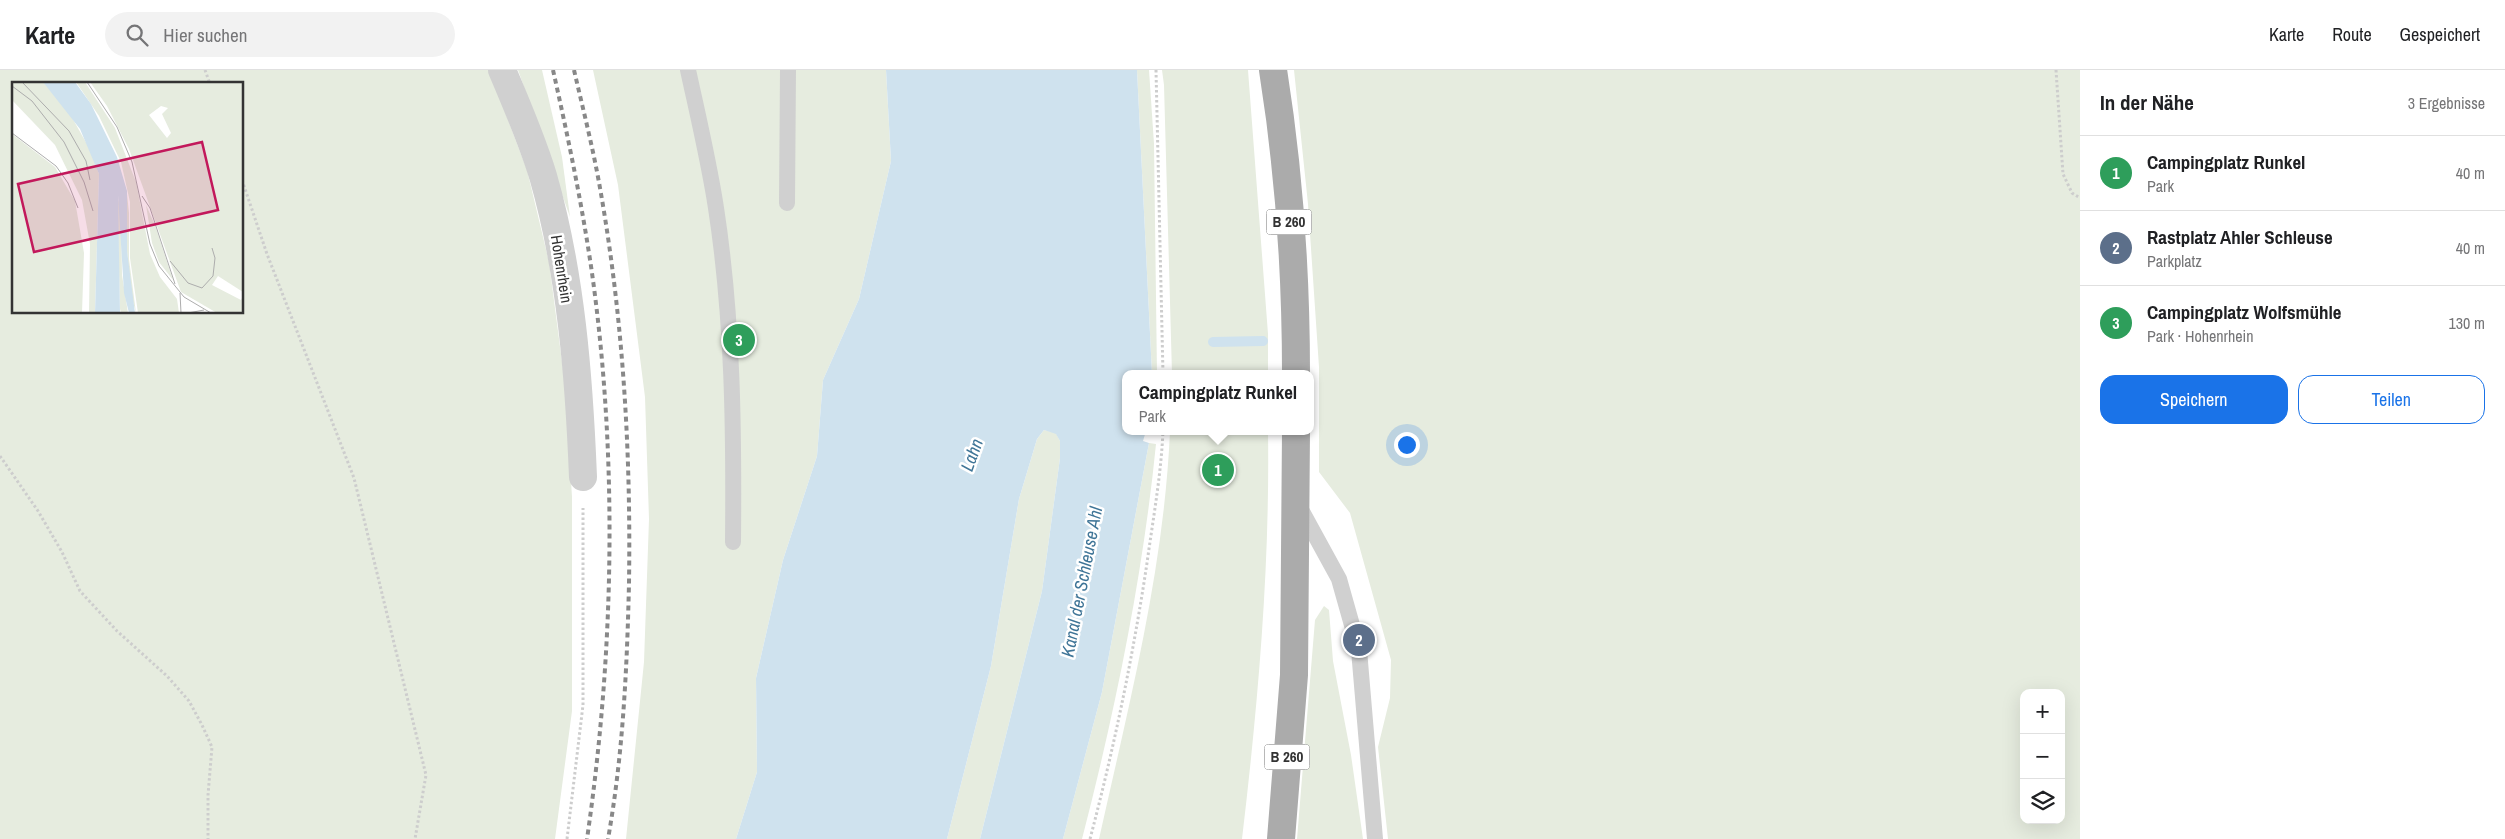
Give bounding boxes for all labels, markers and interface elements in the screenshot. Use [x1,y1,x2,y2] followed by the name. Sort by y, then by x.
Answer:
[105,12,455,57] search box
[25,19,75,51] text: Karte
[123,21,151,49] icon: search
[163,22,247,48] text: Hier suchen
[2269,22,2304,47] text: Karte
[2332,22,2372,47] text: Route
[2400,22,2480,47] text: Gespeichert
[12,82,244,314] inset map
[2100,88,2194,117] text: In der Nähe
[2408,92,2485,114] text: 3 Ergebnisse
[2147,149,2305,175] text: Campingplatz Runkel
[2112,162,2120,184] text: 1
[2456,162,2485,184] text: 40 m
[2147,175,2174,197] text: Park
[1266,210,1312,234] road number: B 260
[2147,224,2333,250] text: Rastplatz Ahler Schleuse
[546,233,578,305] street label: Hohenrhein
[2112,237,2120,259] text: 2
[2456,237,2485,259] text: 40 m
[2147,250,2202,272] text: Parkplatz
[2147,299,2342,325] text: Campingplatz Wolfsmühle
[2112,312,2120,334] text: 3
[2449,312,2485,334] text: 130 m
[723,321,755,359] pin: 3
[2147,325,2253,347] text: Park · Hohenrhein
[1122,370,1314,435] popup
[2100,375,2288,424] button: Speichern
[2298,375,2485,424] button: Teilen
[1139,379,1297,405] text: Campingplatz Runkel
[1139,405,1166,427] text: Park
[1394,432,1420,458] your location
[954,435,989,475] water label: Lahn
[1202,451,1234,489] pin: 1
[1055,504,1108,659] water label: Kanal der Schleuse Ahl
[1343,621,1375,659] pin: 2
[2020,689,2065,824] map controls
[2020,689,2065,734] button: +
[2020,734,2065,779] button: −
[1264,744,1310,770] road number: B 260
[2020,779,2065,824] button: layers

